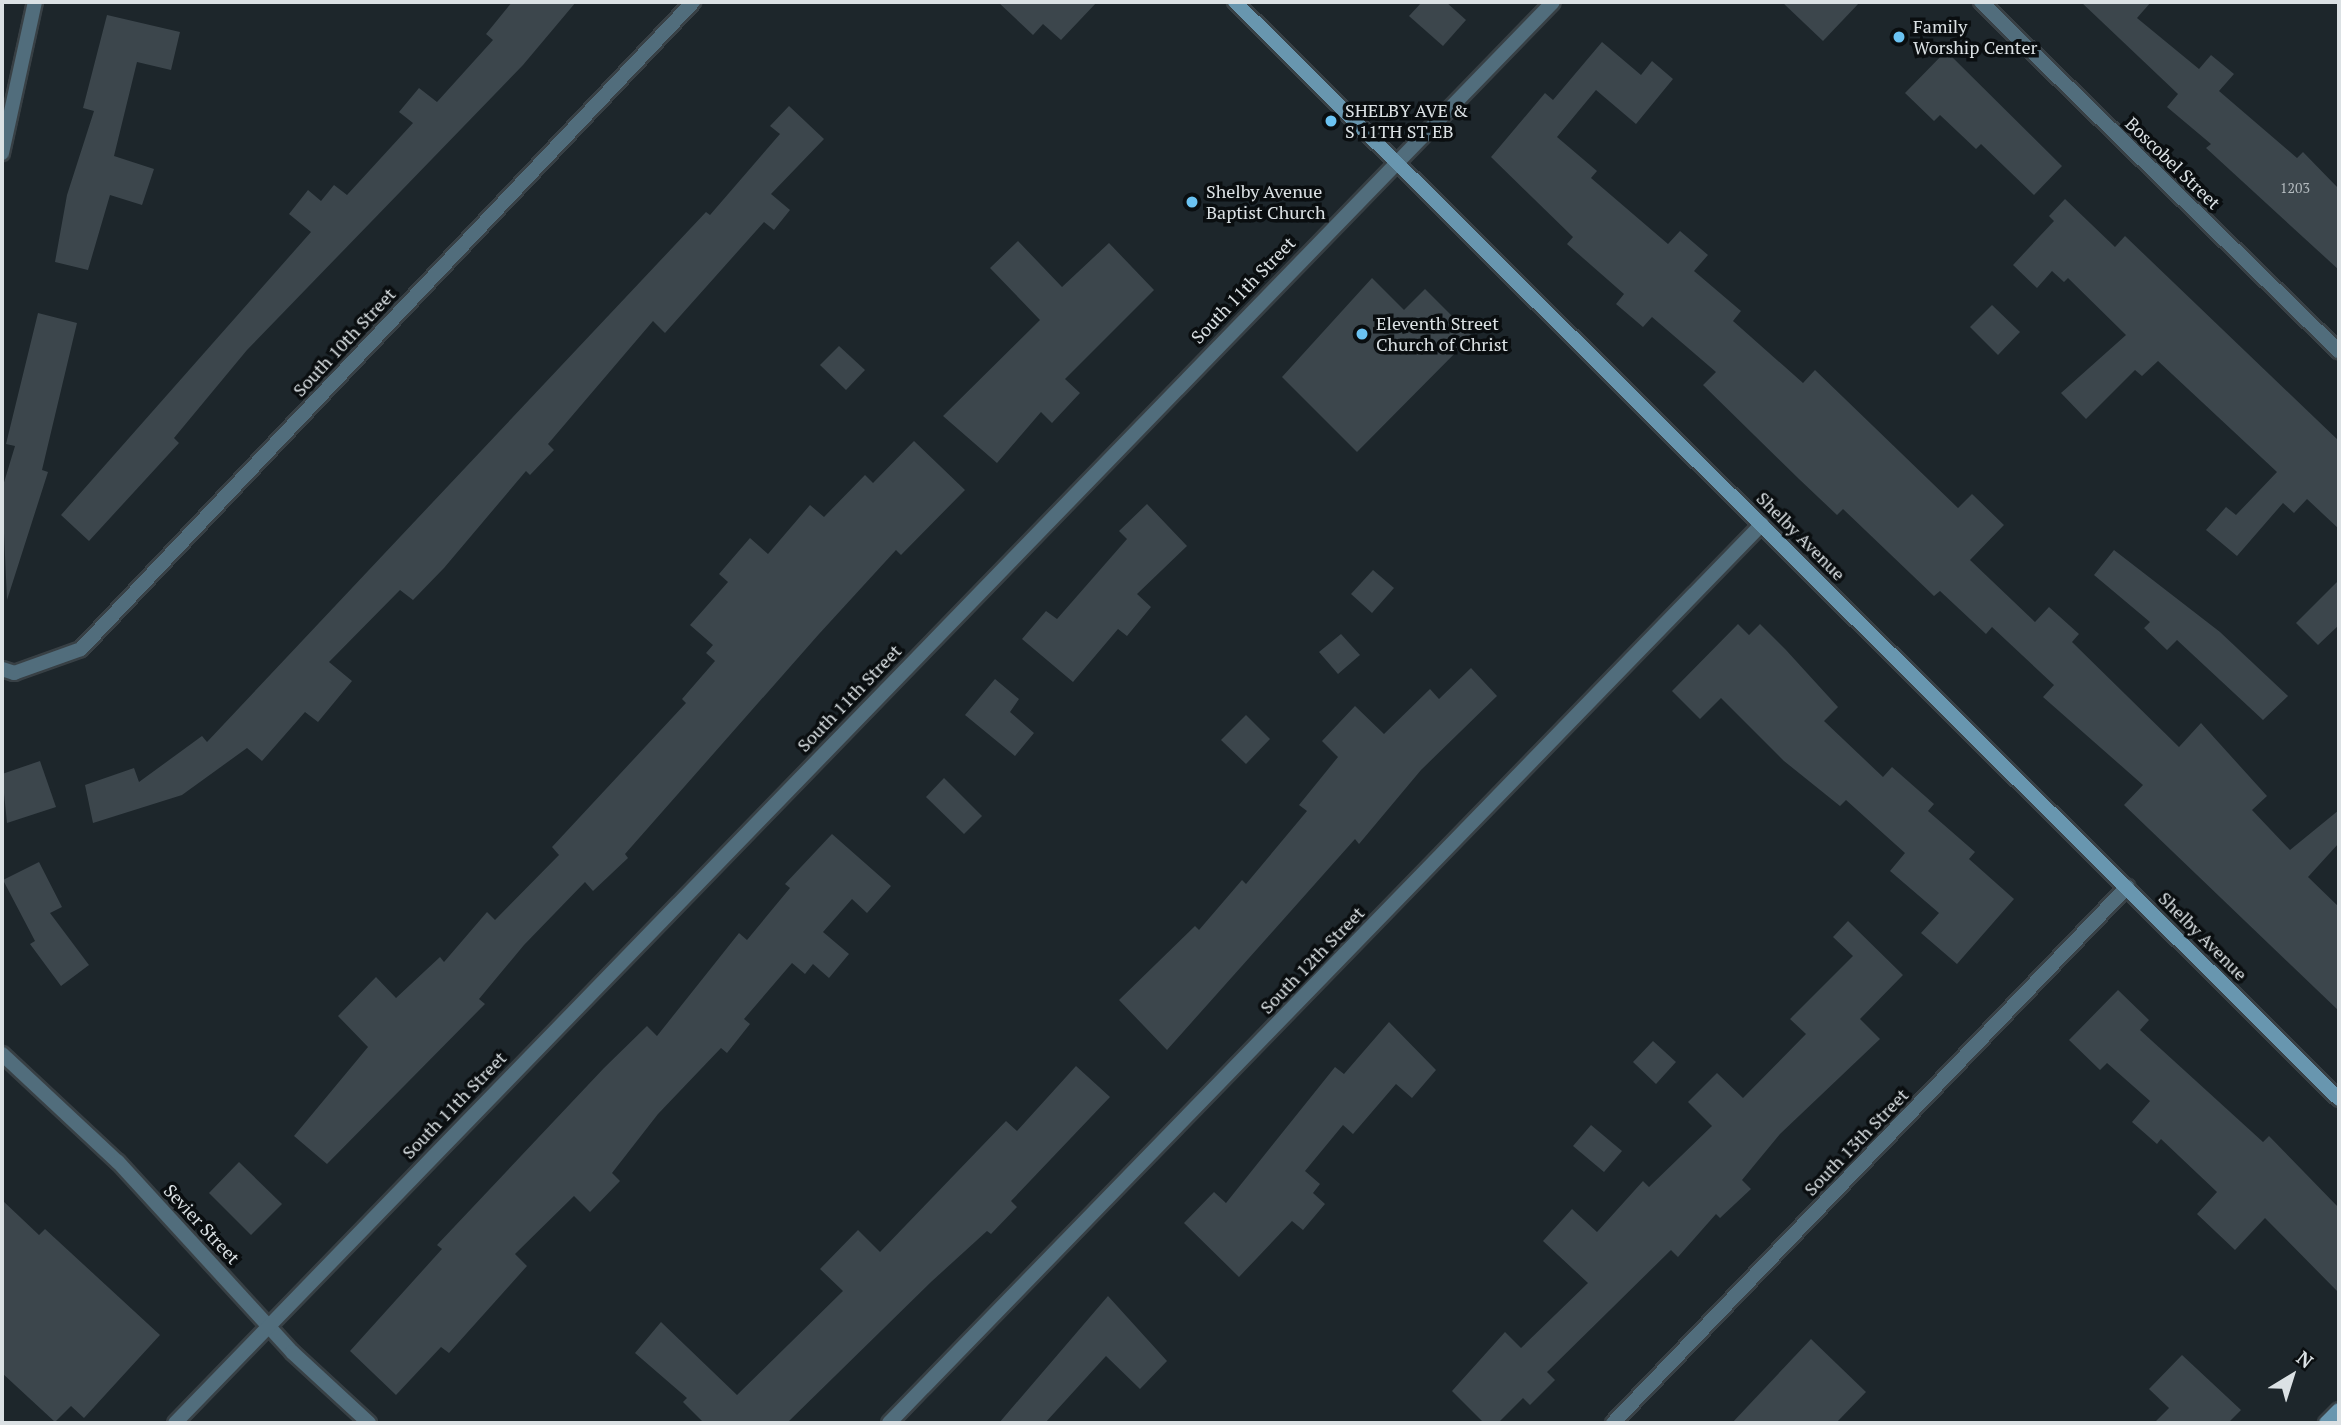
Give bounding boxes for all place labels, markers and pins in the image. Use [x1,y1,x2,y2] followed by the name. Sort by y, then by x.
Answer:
[1913,16,2037,58] place label: Family Worship Center
[1891,29,1907,45] marker: Family Worship Center
[1345,100,1468,142] place label: SHELBY AVE & S 11TH ST EB
[1323,113,1339,129] marker: SHELBY AVE & S 11TH ST EB
[1206,181,1325,224] place label: Shelby Avenue Baptist Church
[1184,194,1200,210] marker: Shelby Avenue Baptist Church
[1376,313,1508,356] place label: Eleventh Street Church of Christ
[1354,326,1370,342] marker: Eleventh Street Church of Christ

